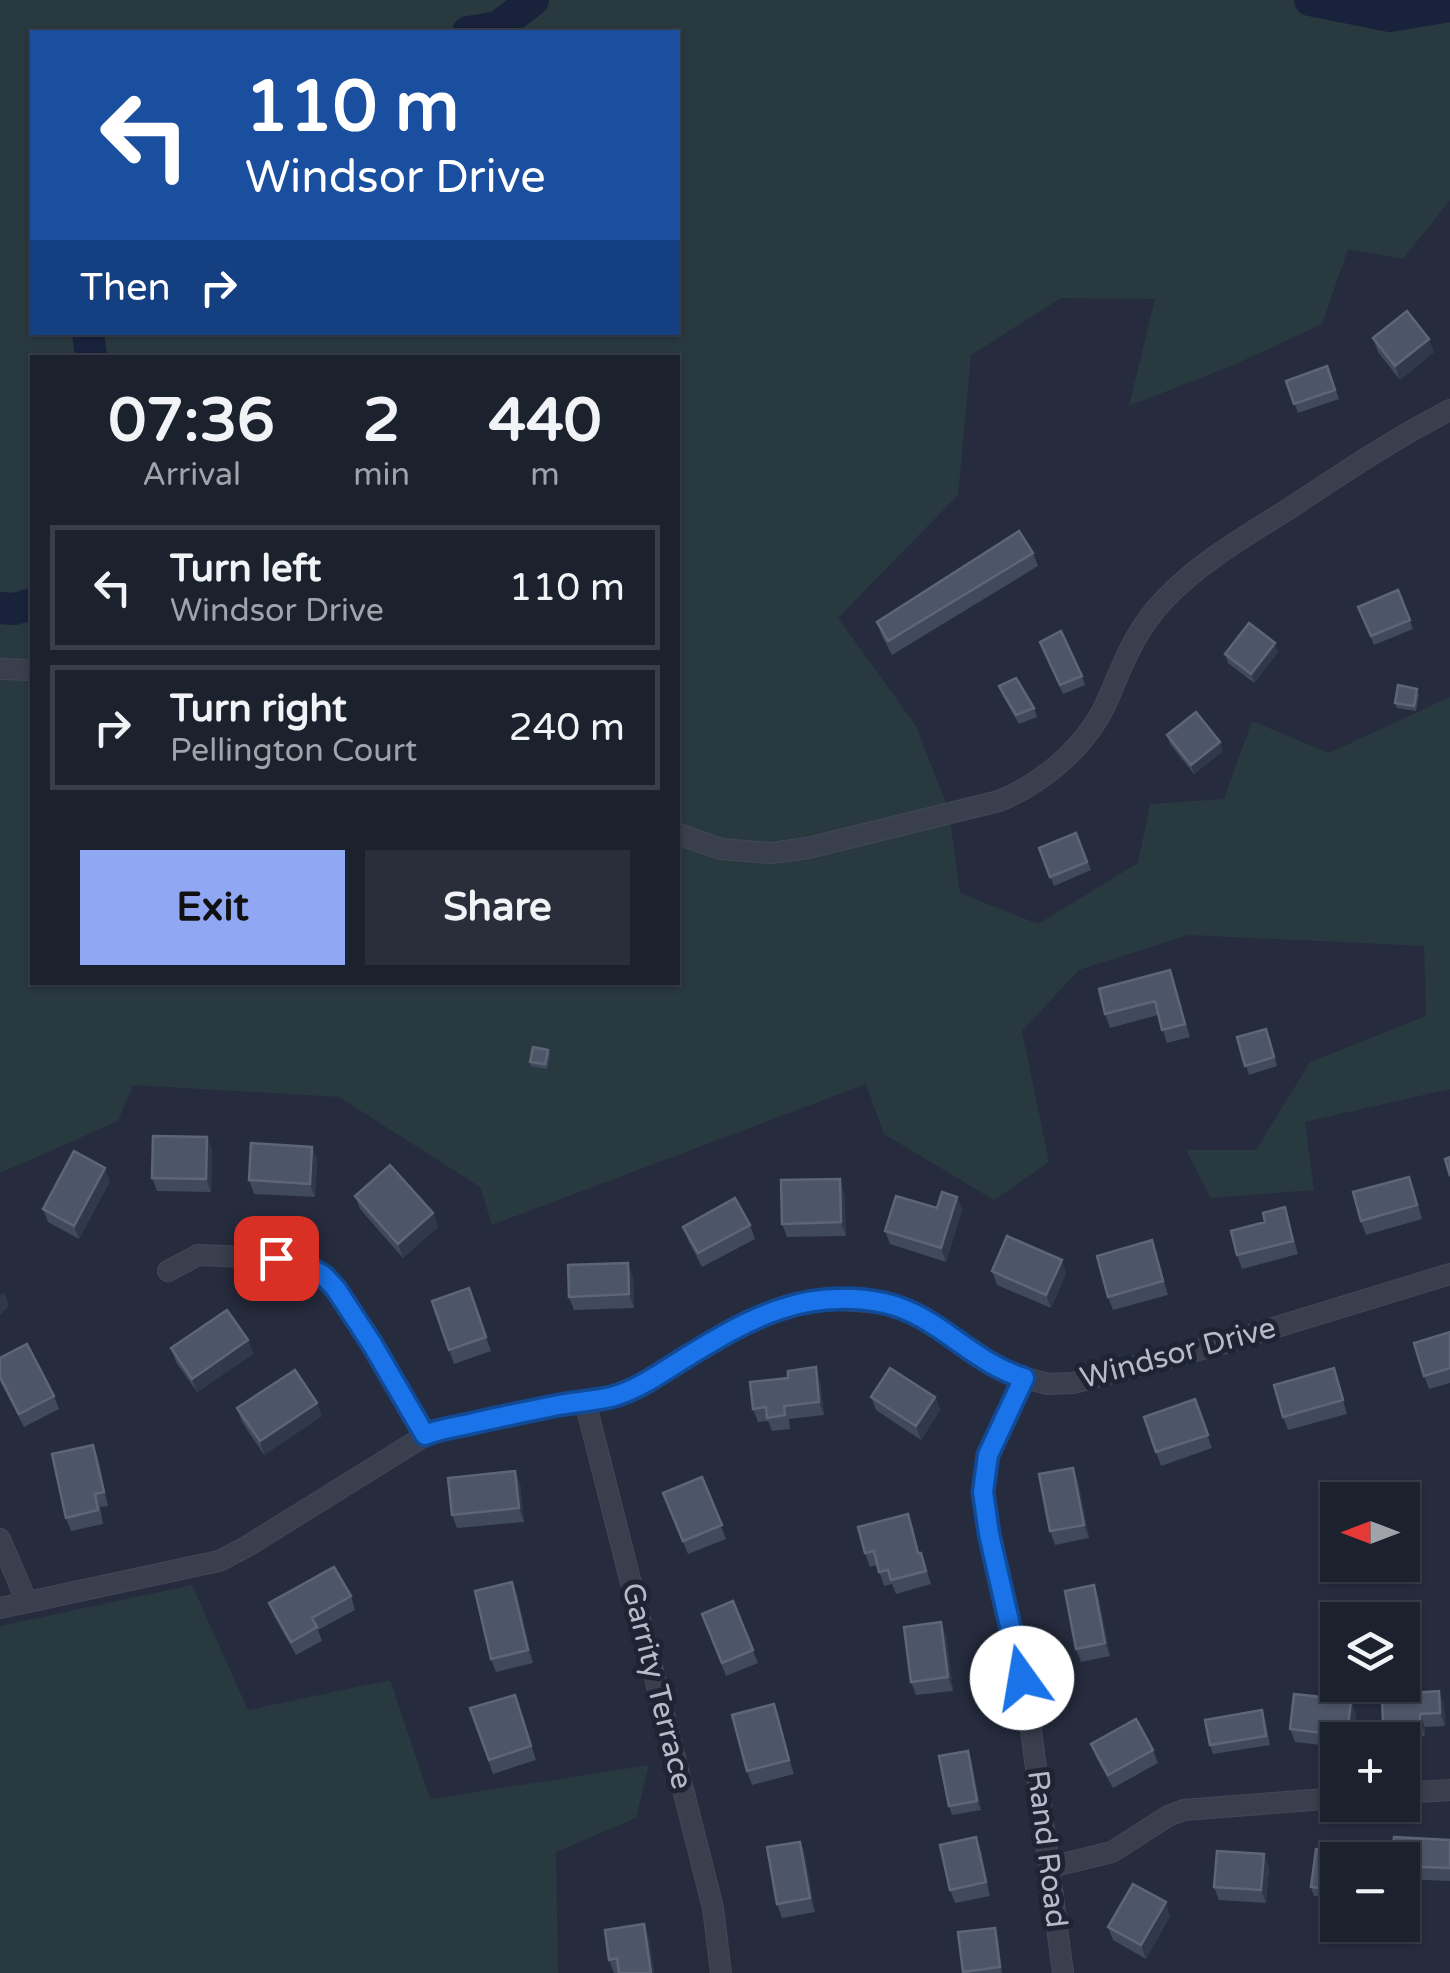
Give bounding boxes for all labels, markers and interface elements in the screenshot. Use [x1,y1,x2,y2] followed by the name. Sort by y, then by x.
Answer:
[245,66,459,150] text: 110 m
[80,70,210,200] icon: left
[245,151,546,205] text: Windsor Drive
[191,260,246,315] icon: right
[80,265,171,311] text: Then
[108,385,275,457] text: 07:36
[363,385,400,457] text: 2
[488,385,602,457] text: 440
[142,456,241,494] text: Arrival
[353,456,410,494] text: min
[530,456,560,494] text: m
[170,546,321,592] text: Turn left
[85,560,140,615] icon: left
[509,565,625,611] text: 110 m
[170,592,384,630] text: Windsor Drive
[170,686,347,732] text: Turn right
[85,700,140,755] icon: right
[509,705,625,751] text: 240 m
[170,732,417,770] text: Pellington Court
[80,850,345,965] button: Exit
[365,850,630,965] button: Share
[234,1216,319,1301] pin
[249,1231,304,1286] icon: arrive
[1076,1309,1280,1397] street label: Windsor Drive
[1320,1482,1420,1582] north arrow
[1320,1482,1420,1942] map controls
[613,1579,701,1793] street label: Garrity Terrace
[1320,1602,1420,1702] button: layers
[970,1626,1074,1730] position arrow
[1320,1722,1420,1822] button: +
[1019,1768,1075,1930] street label: Rand Road
[1320,1842,1420,1942] button: −

